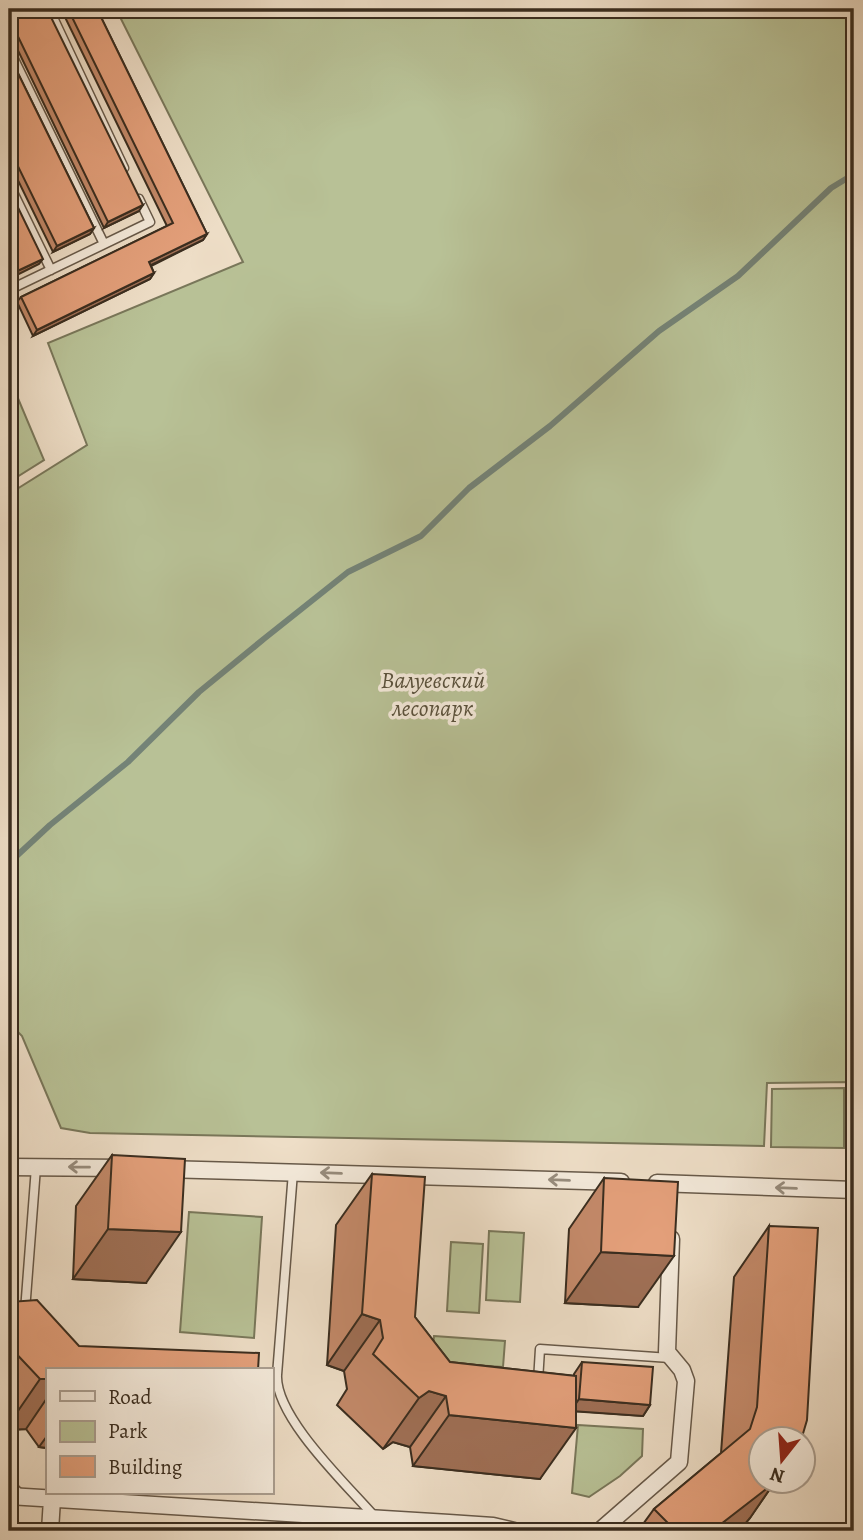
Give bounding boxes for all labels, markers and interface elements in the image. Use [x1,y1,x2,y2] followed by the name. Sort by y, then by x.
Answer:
[381,664,485,724] park label: Валуевский лесопарк
[68,1161,91,1174] one-way arrow
[320,1166,343,1179] one-way arrow
[547,1173,570,1187] one-way arrow
[775,1181,798,1194] one-way arrow
[46,1368,273,1494] legend
[108,1383,152,1411] text: Road
[108,1417,148,1445] text: Park
[748,1424,818,1494] north arrow
[108,1453,183,1481] text: Building
[767,1461,788,1490] text: N

